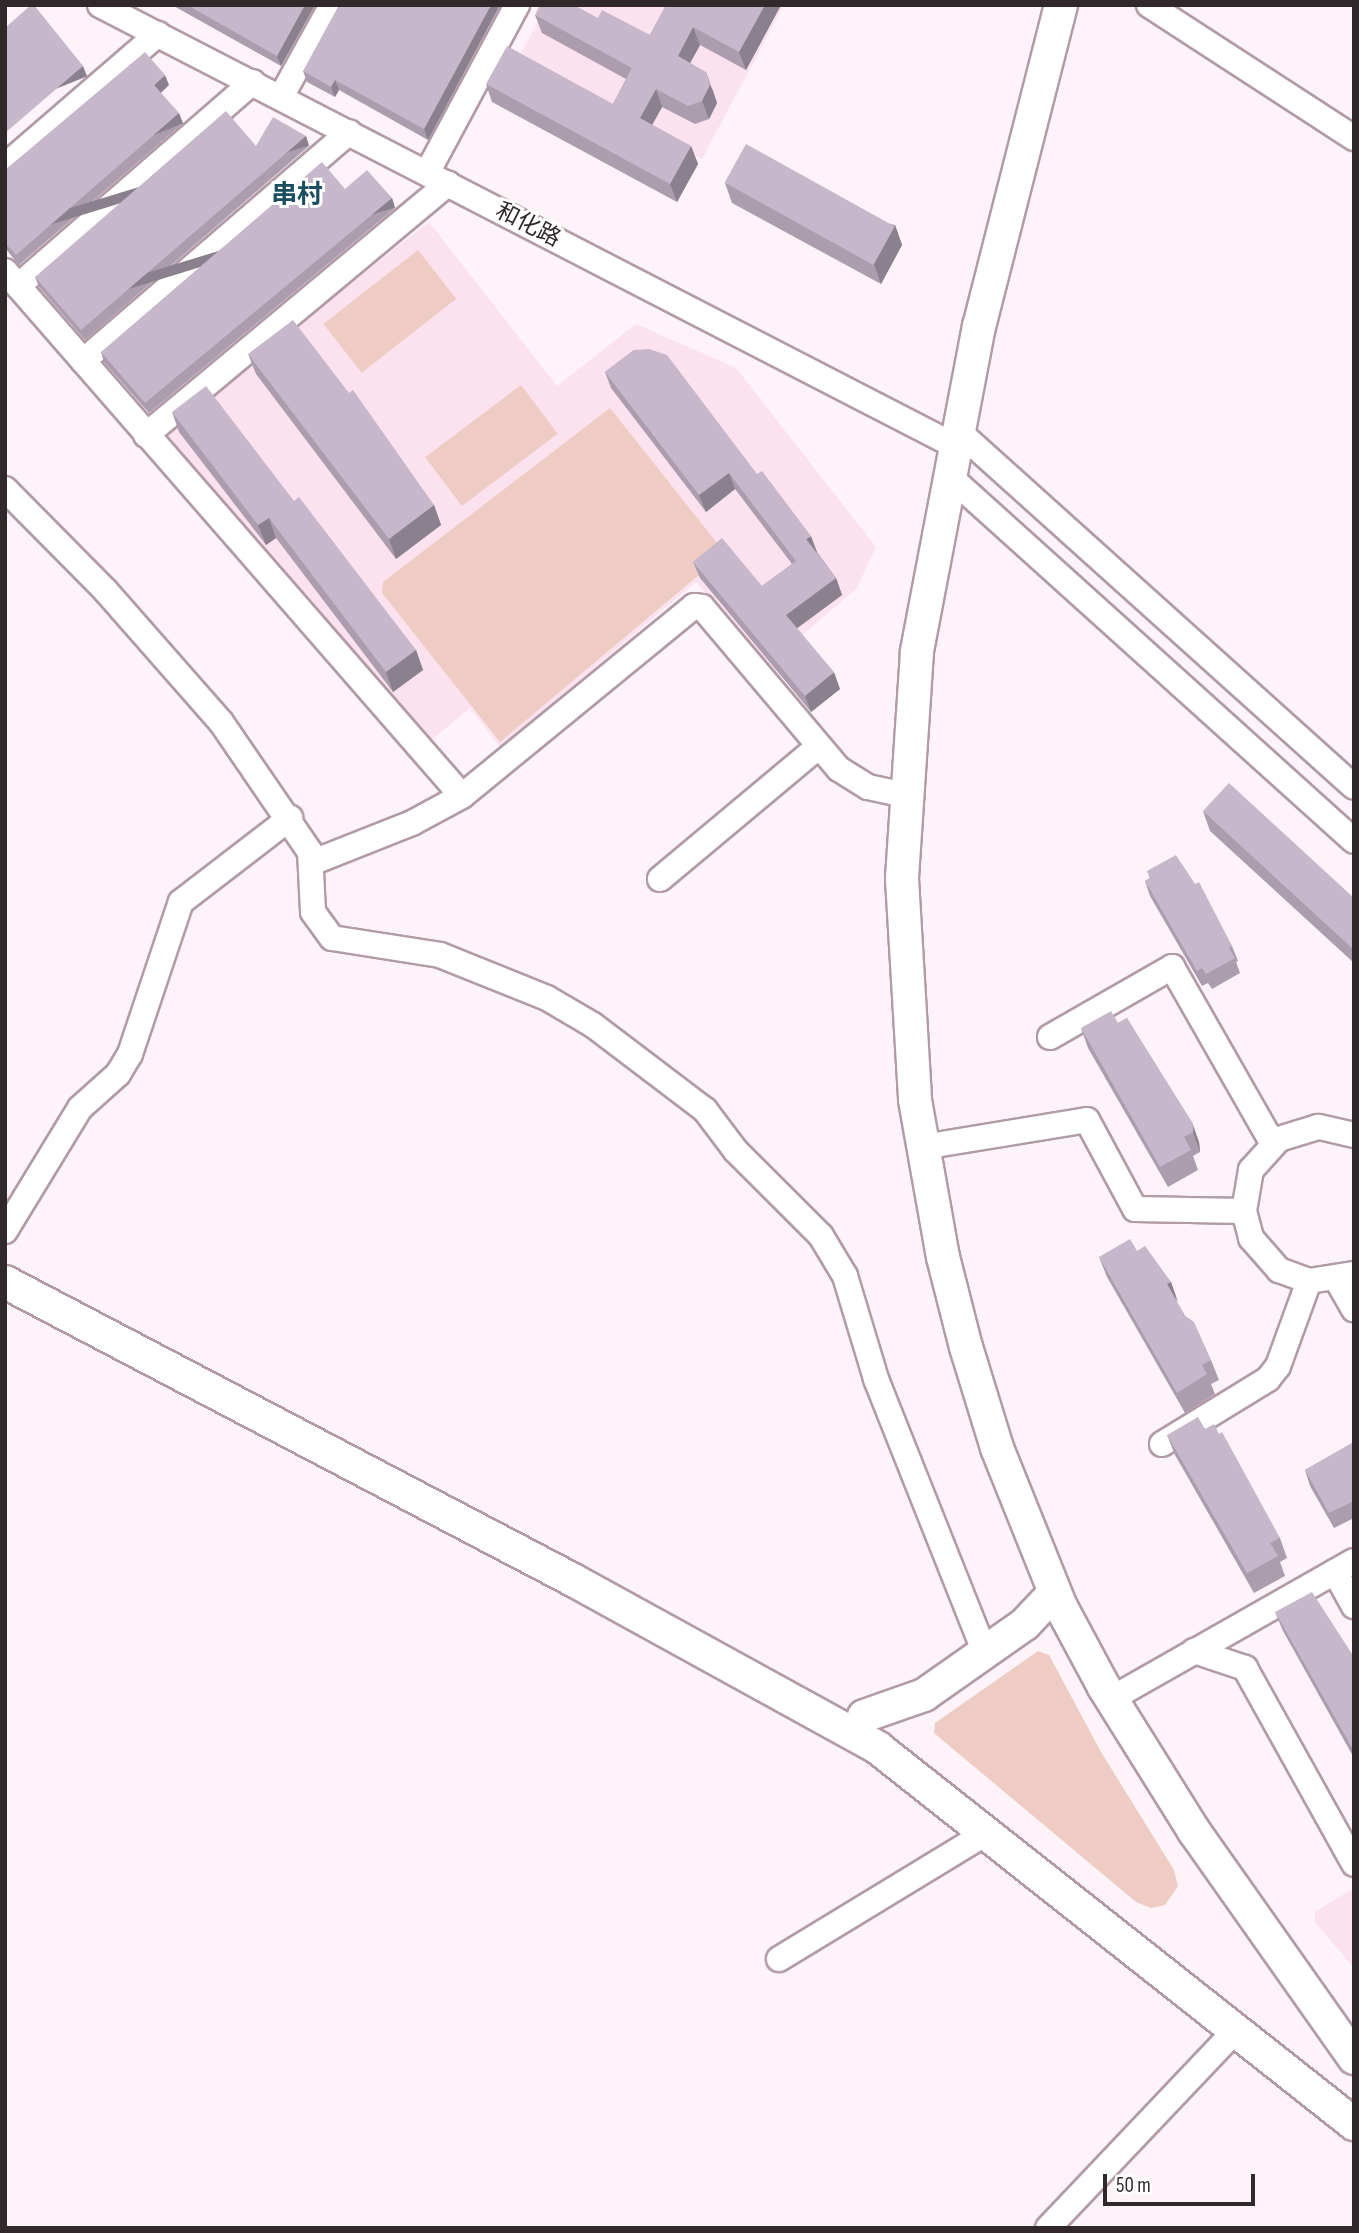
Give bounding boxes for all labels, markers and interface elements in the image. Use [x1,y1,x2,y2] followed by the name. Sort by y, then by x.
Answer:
[271,180,323,212] district label: 串村
[491,197,565,253] street label: 和化路
[1107,2160,1259,2204] scale bar
[1116,2173,1151,2198] text: 50 m

